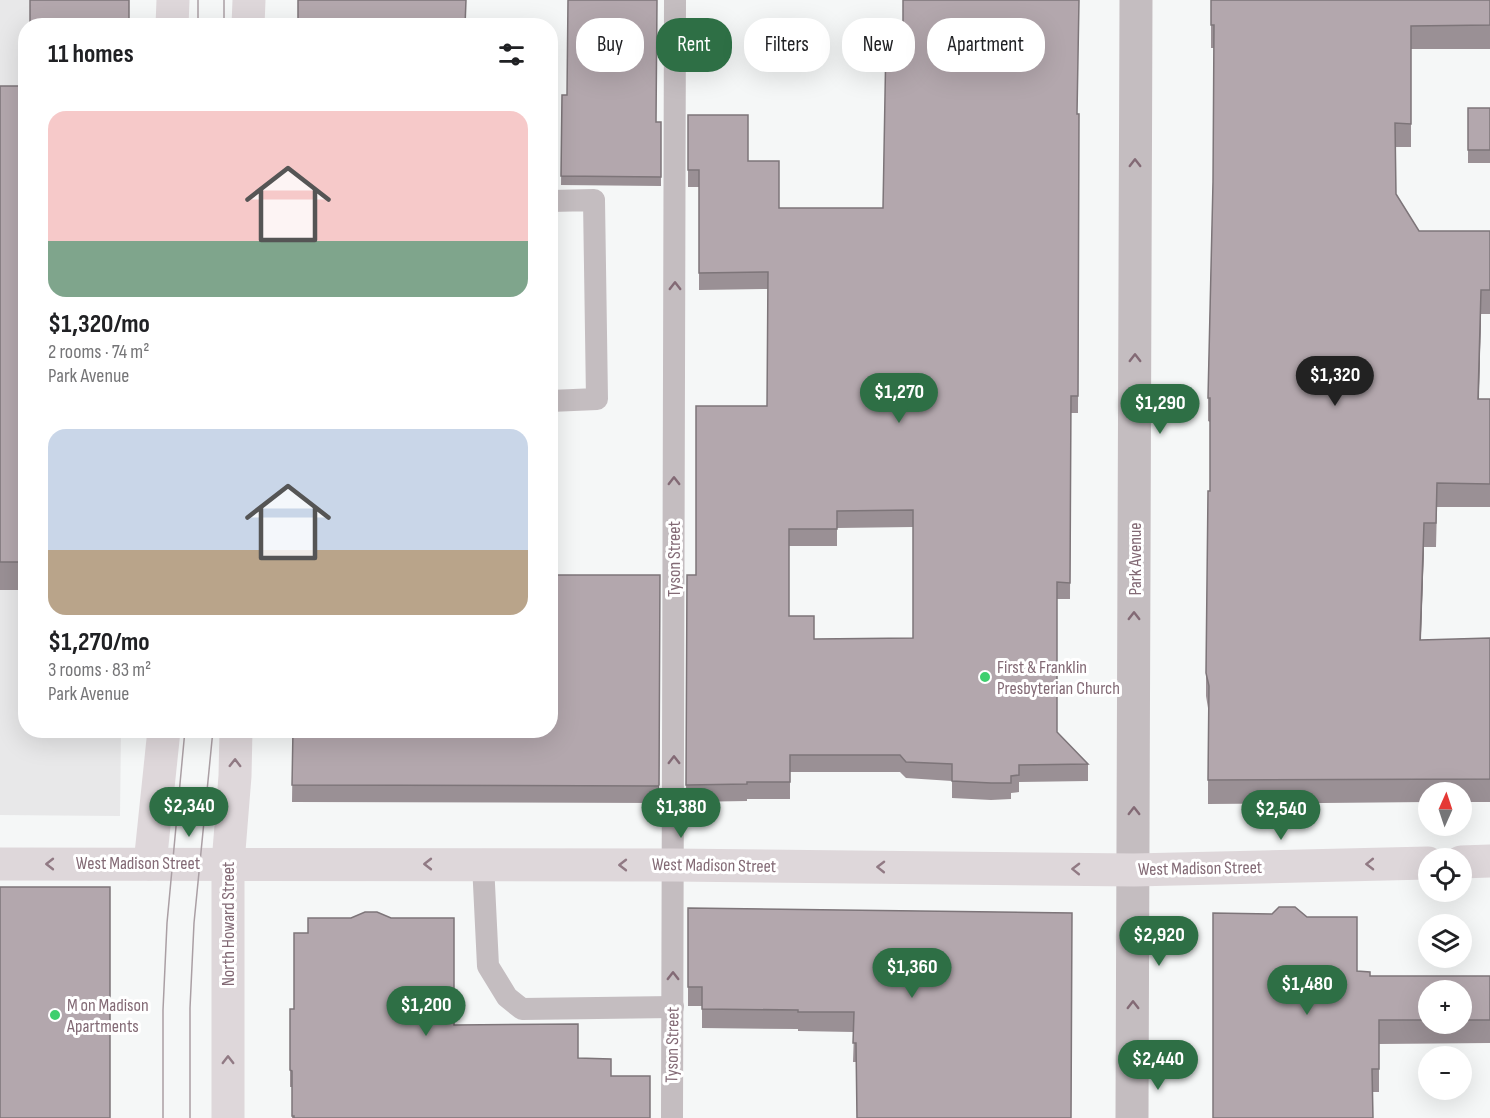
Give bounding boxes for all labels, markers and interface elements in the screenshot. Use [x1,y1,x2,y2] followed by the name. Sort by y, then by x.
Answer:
[576,18,644,72] chip: Buy
[656,18,732,72] chip: Rent
[744,18,830,72] chip: Filters
[842,18,915,72] chip: New
[927,18,1045,72] chip: Apartment
[495,38,528,71] icon: filters
[48,39,134,70] text: 11 homes
[234,150,342,258] icon: home
[1129,159,1141,168] one-way arrow
[669,281,681,290] one-way arrow
[48,309,150,340] text: $1,320/mo
[48,340,149,364] text: 2 rooms · 74 m²
[1129,354,1141,363] one-way arrow
[1286,356,1384,407] pin: $1,320
[1310,363,1360,387] text: $1,320
[48,364,129,388] text: Park Avenue
[850,373,948,424] pin: $1,270
[874,380,924,404] text: $1,270
[1111,384,1209,435] pin: $1,290
[1135,391,1185,415] text: $1,290
[234,468,342,576] icon: home
[668,476,680,485] one-way arrow
[664,520,685,597] street label: Tyson Street
[1125,522,1146,596] street label: Park Avenue
[1128,612,1140,621] one-way arrow
[48,627,150,658] text: $1,270/mo
[997,657,1120,699] place label: First & Franklin Presbyterian Church
[48,658,151,682] text: 3 rooms · 83 m²
[978,670,992,684] marker: First & Franklin Presbyterian Church
[48,682,129,706] text: Park Avenue
[668,755,680,764] one-way arrow
[229,758,241,767] one-way arrow
[1418,782,1472,836] north arrow
[1418,782,1472,1100] map controls
[140,787,238,838] pin: $2,340
[632,788,730,839] pin: $1,380
[1232,790,1330,841] pin: $2,540
[163,794,215,818] text: $2,340
[656,795,707,819] text: $1,380
[1255,797,1307,821] text: $2,540
[1128,807,1140,816] one-way arrow
[1418,848,1472,902] button: locate
[76,853,201,874] street label: West Madison Street
[652,854,777,877] street label: West Madison Street
[1138,857,1263,880] street label: West Madison Street
[45,858,54,870] one-way arrow
[423,858,432,870] one-way arrow
[1365,858,1374,870] one-way arrow
[618,859,627,871] one-way arrow
[218,861,239,986] street label: North Howard Street
[876,861,885,873] one-way arrow
[1071,863,1080,875] one-way arrow
[1418,914,1472,968] button: layers
[1110,916,1208,967] pin: $2,920
[1133,923,1185,947] text: $2,920
[863,948,961,999] pin: $1,360
[887,955,937,979] text: $1,360
[1258,965,1356,1016] pin: $1,480
[667,971,679,980] one-way arrow
[1281,972,1333,996] text: $1,480
[1418,980,1472,1034] button: +
[377,986,475,1037] pin: $1,200
[401,993,451,1017] text: $1,200
[66,995,149,1037] place label: M on Madison Apartments
[1127,1001,1139,1010] one-way arrow
[661,1006,684,1083] street label: Tyson Street
[48,1008,62,1022] marker: M on Madison Apartments
[1109,1040,1207,1091] pin: $2,440
[1418,1046,1472,1100] button: −
[1132,1047,1184,1071] text: $2,440
[222,1055,234,1064] one-way arrow

